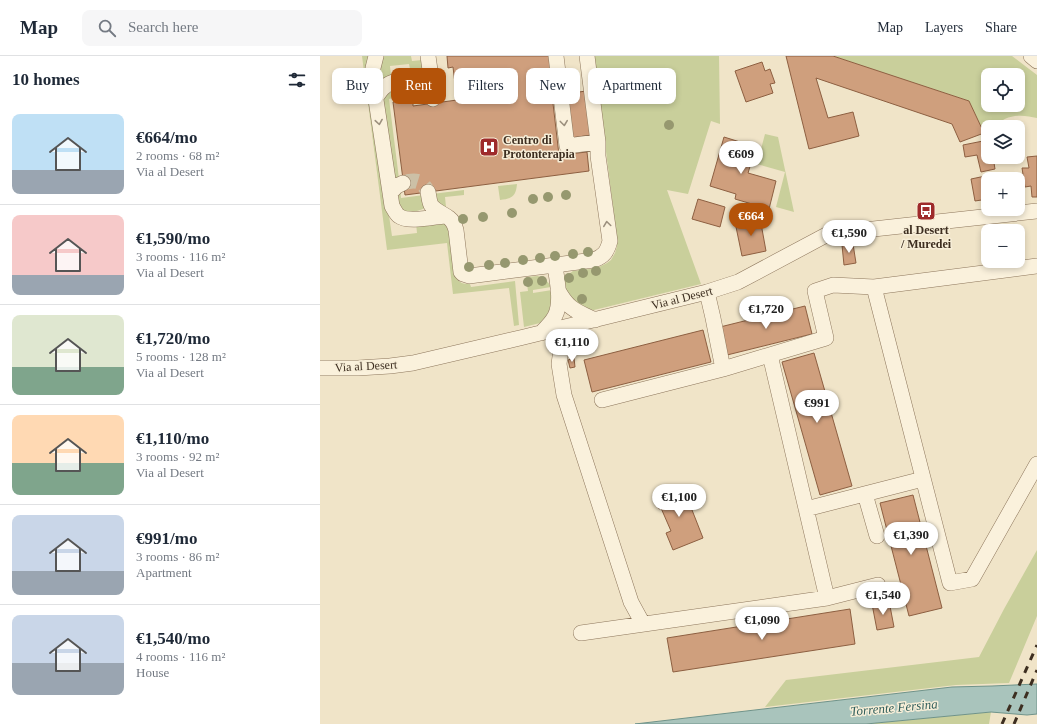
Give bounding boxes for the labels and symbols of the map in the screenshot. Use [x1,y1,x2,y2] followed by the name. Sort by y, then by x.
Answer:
[374,119,383,125] one-way arrow
[559,119,568,126] one-way arrow
[503,133,575,161] place label: Centro di Protonterapia
[478,136,500,158] hospital icon: Centro di Protonterapia
[717,141,765,175] pin: €609
[915,200,937,222] bus stop icon: al Desert / Muredei
[727,203,775,237] pin: €664
[816,220,882,254] pin: €1,590
[603,221,612,227] one-way arrow
[900,223,952,251] place label: al Desert / Muredei
[650,283,715,312] street label: Via al Desert
[733,296,799,330] pin: €1,720
[539,329,605,363] pin: €1,110
[334,357,398,375] street label: Via al Desert
[793,390,841,424] pin: €991
[646,484,712,518] pin: €1,100
[878,522,944,556] pin: €1,390
[850,582,916,616] pin: €1,540
[729,607,795,641] pin: €1,090
[850,696,939,719] water label: Torrente Fersina

